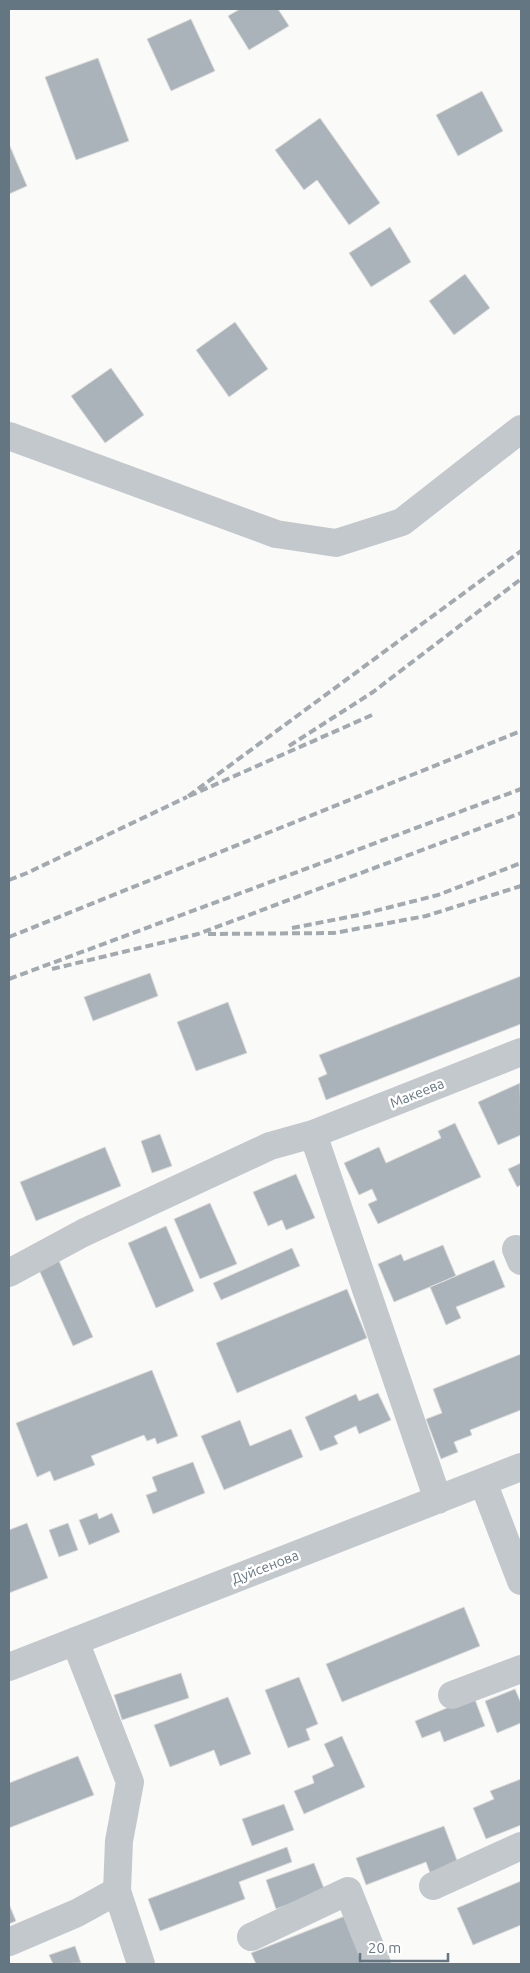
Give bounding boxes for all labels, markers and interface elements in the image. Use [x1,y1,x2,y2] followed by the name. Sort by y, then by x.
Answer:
[388,1075,446,1111] street label: Макеева
[229,1547,301,1587] street label: Дуйсенова
[360,1930,448,1962] scale bar
[368,1939,401,1956] text: 20 m

